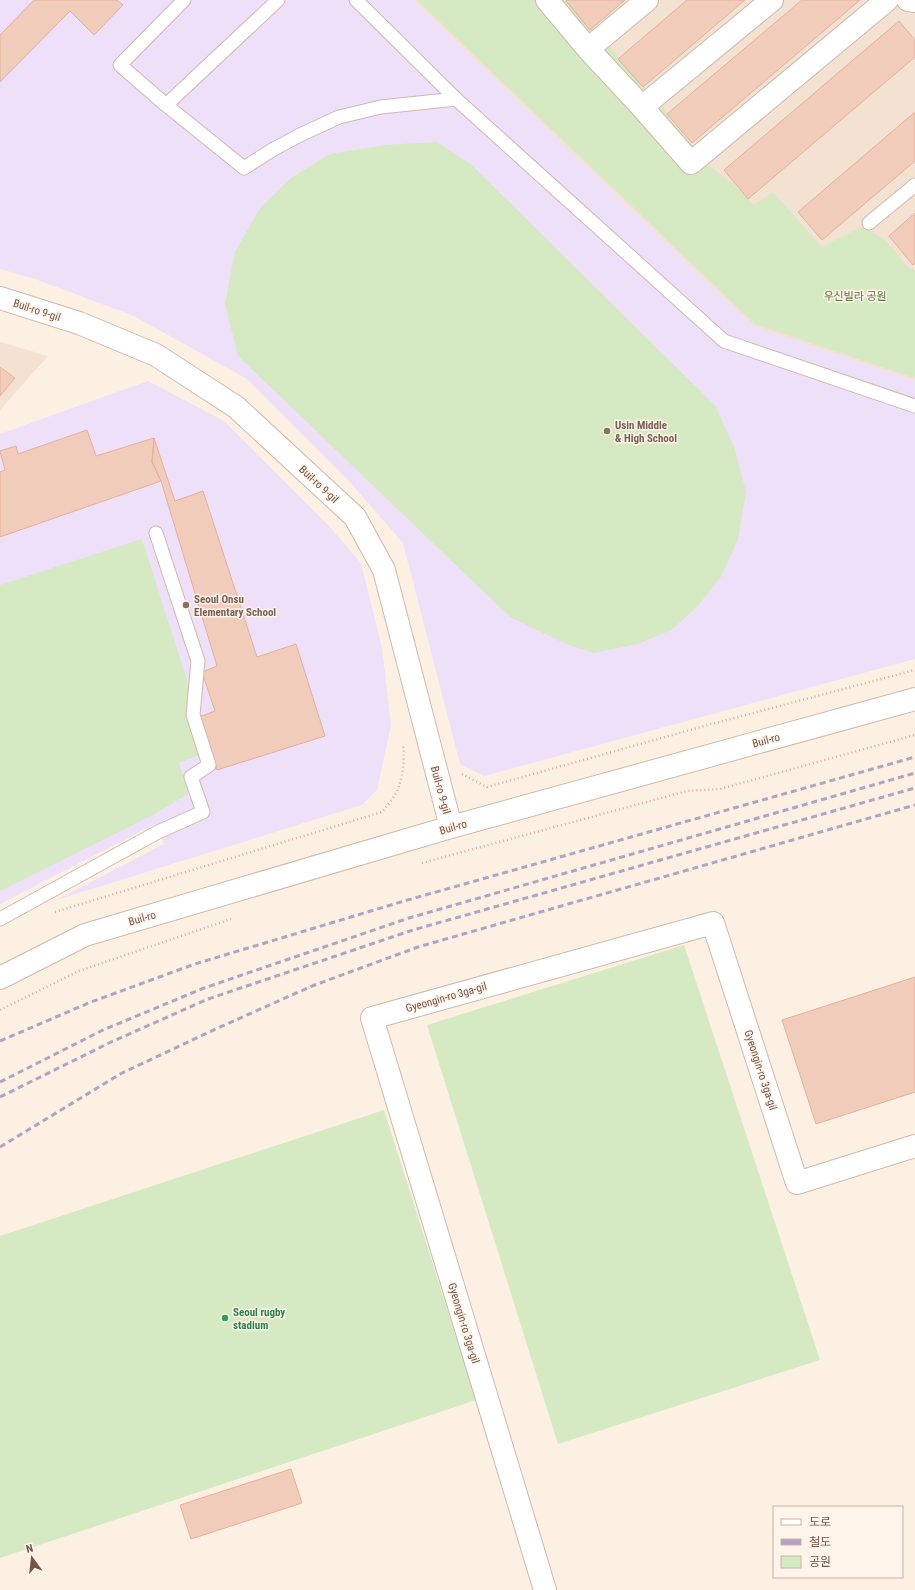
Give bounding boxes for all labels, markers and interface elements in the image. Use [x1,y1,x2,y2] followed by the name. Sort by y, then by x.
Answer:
[823,290,887,303] park label: 우신빌라 공원
[12,297,62,324] street label: Buil-ro 9-gil
[615,419,677,445] place label: Usin Middle & High School
[602,426,612,436] marker: Usin Middle & High School
[296,463,341,506] street label: Buil-ro 9-gil
[194,593,276,619] place label: Seoul Onsu Elementary School
[181,600,191,610] marker: Seoul Onsu Elementary School
[751,730,782,750] street label: Buil-ro
[428,765,453,815] street label: Buil-ro 9-gil
[438,817,469,838] street label: Buil-ro
[127,908,158,929] street label: Buil-ro
[404,980,488,1015] street label: Gyeongin-ro 3ga-gil
[741,1028,780,1112] street label: Gyeongin-ro 3ga-gil
[445,1281,482,1365] street label: Gyeongin-ro 3ga-gil
[233,1306,285,1332] place label: Seoul rugby stadium
[220,1313,230,1323] marker: Seoul rugby stadium
[773,1506,903,1578] legend
[809,1515,831,1529] text: 도로
[809,1535,831,1549] text: 철도
[12,1538,52,1578] north arrow
[25,1542,35,1556] text: N
[809,1555,831,1569] text: 공원

